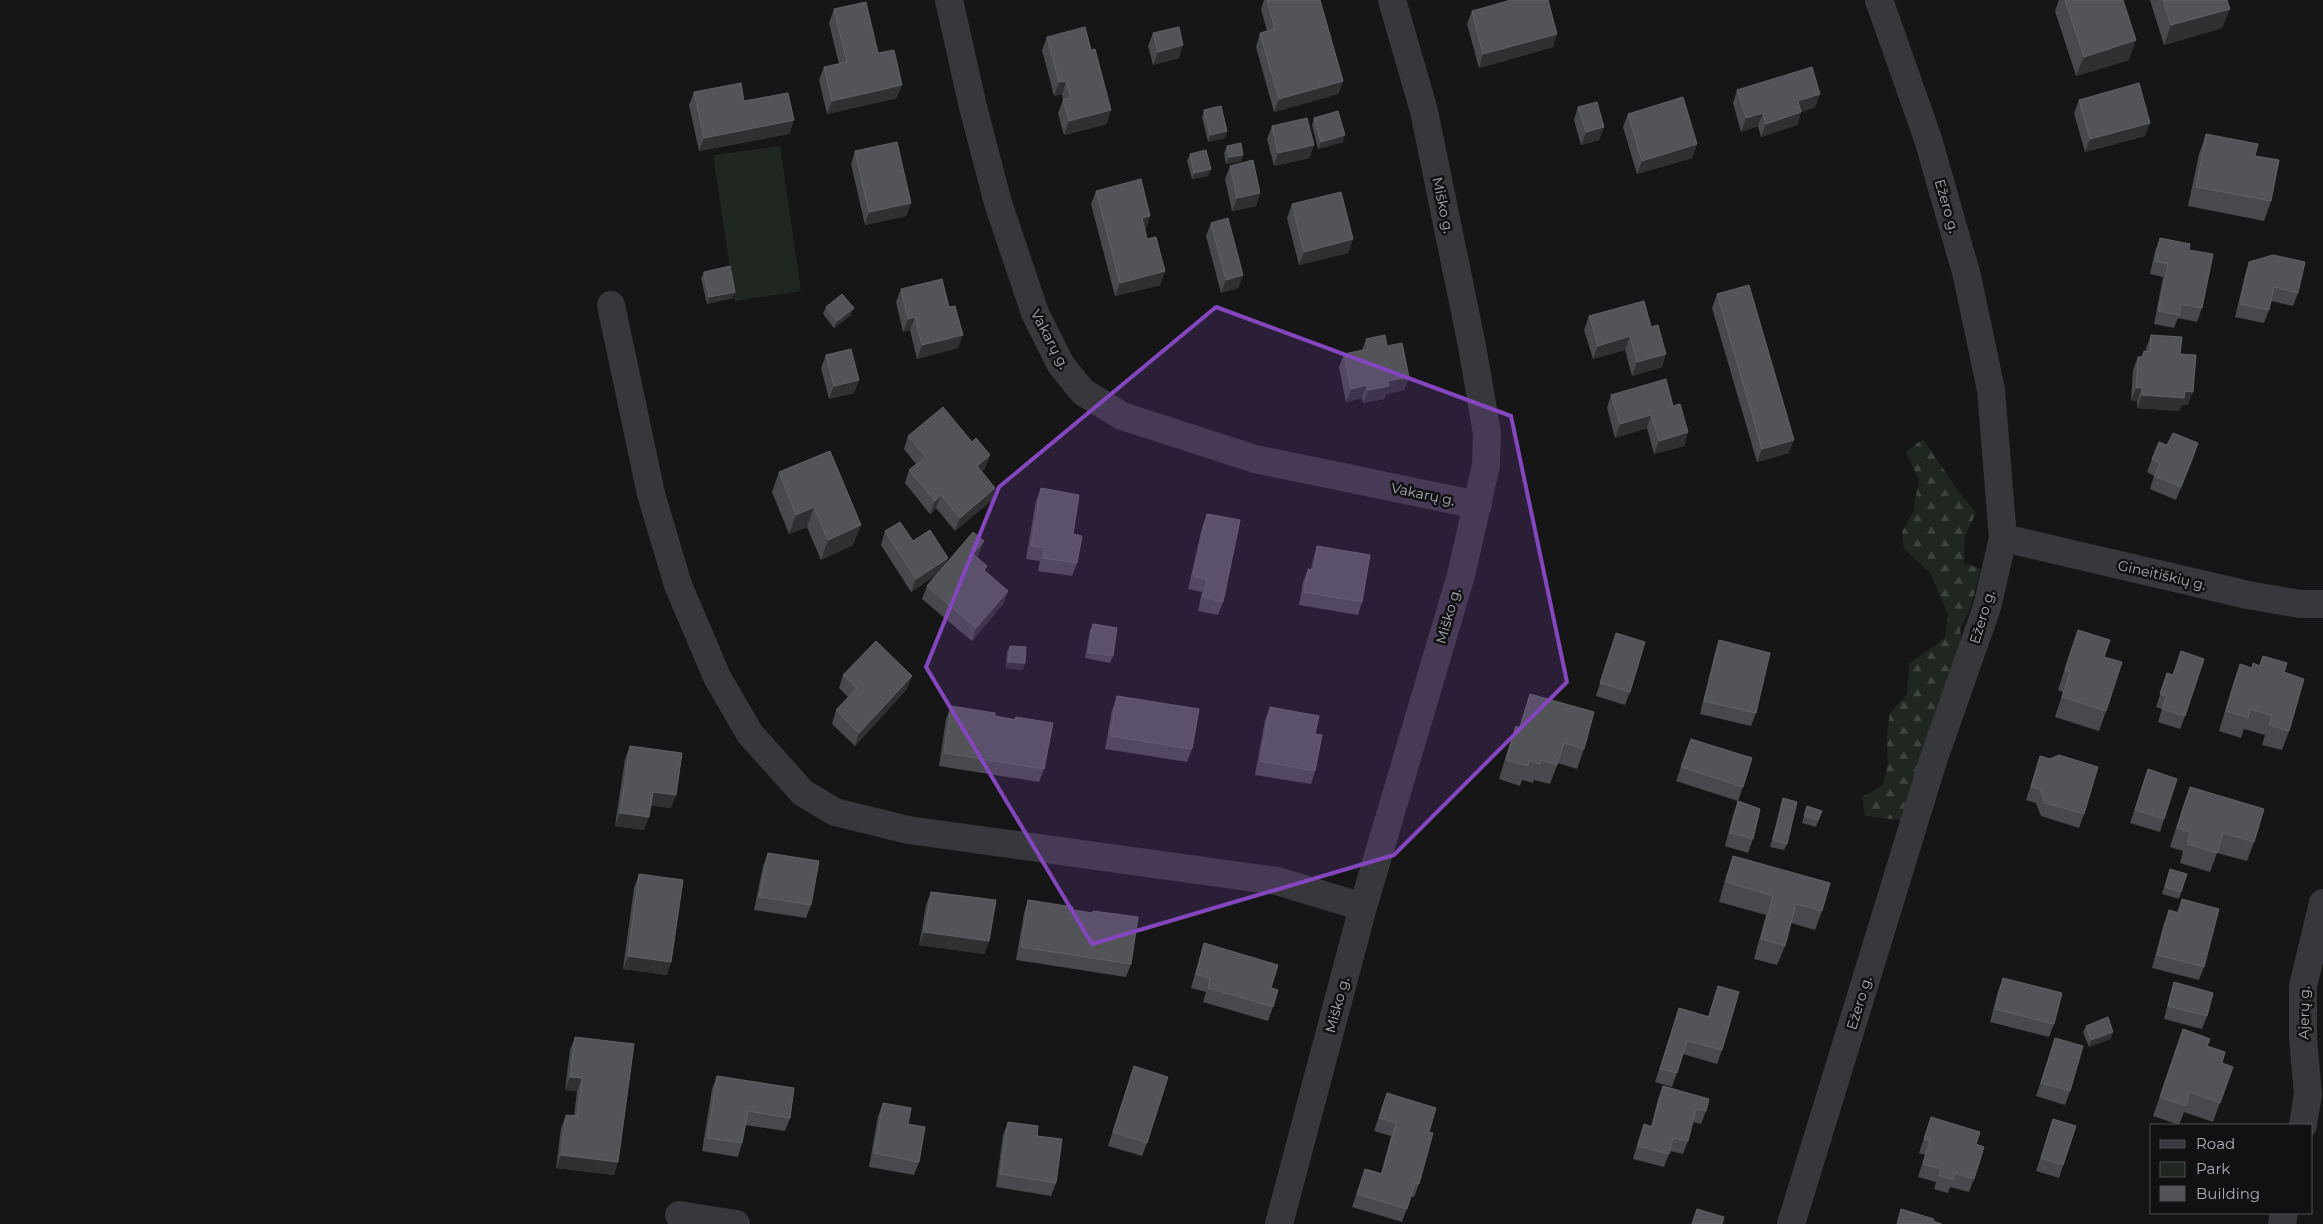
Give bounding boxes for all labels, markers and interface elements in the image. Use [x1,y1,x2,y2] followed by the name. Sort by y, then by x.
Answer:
[1428,175,1458,235] street label: Miško g.
[1931,177,1963,235] street label: Ežero g.
[1027,306,1073,372] street label: Vakarų g.
[1389,478,1457,510] street label: Vakarų g.
[2116,556,2208,594] street label: Gineitiškių g.
[1431,586,1465,646] street label: Miško g.
[1965,588,1999,646] street label: Ežero g.
[1842,974,1876,1032] street label: Ežero g.
[1321,975,1353,1035] street label: Miško g.
[2295,986,2313,1040] street label: Ajerų g.
[2150,1124,2313,1214] legend
[2196,1134,2235,1153] text: Road
[2196,1159,2230,1178] text: Park
[2196,1184,2260,1203] text: Building

